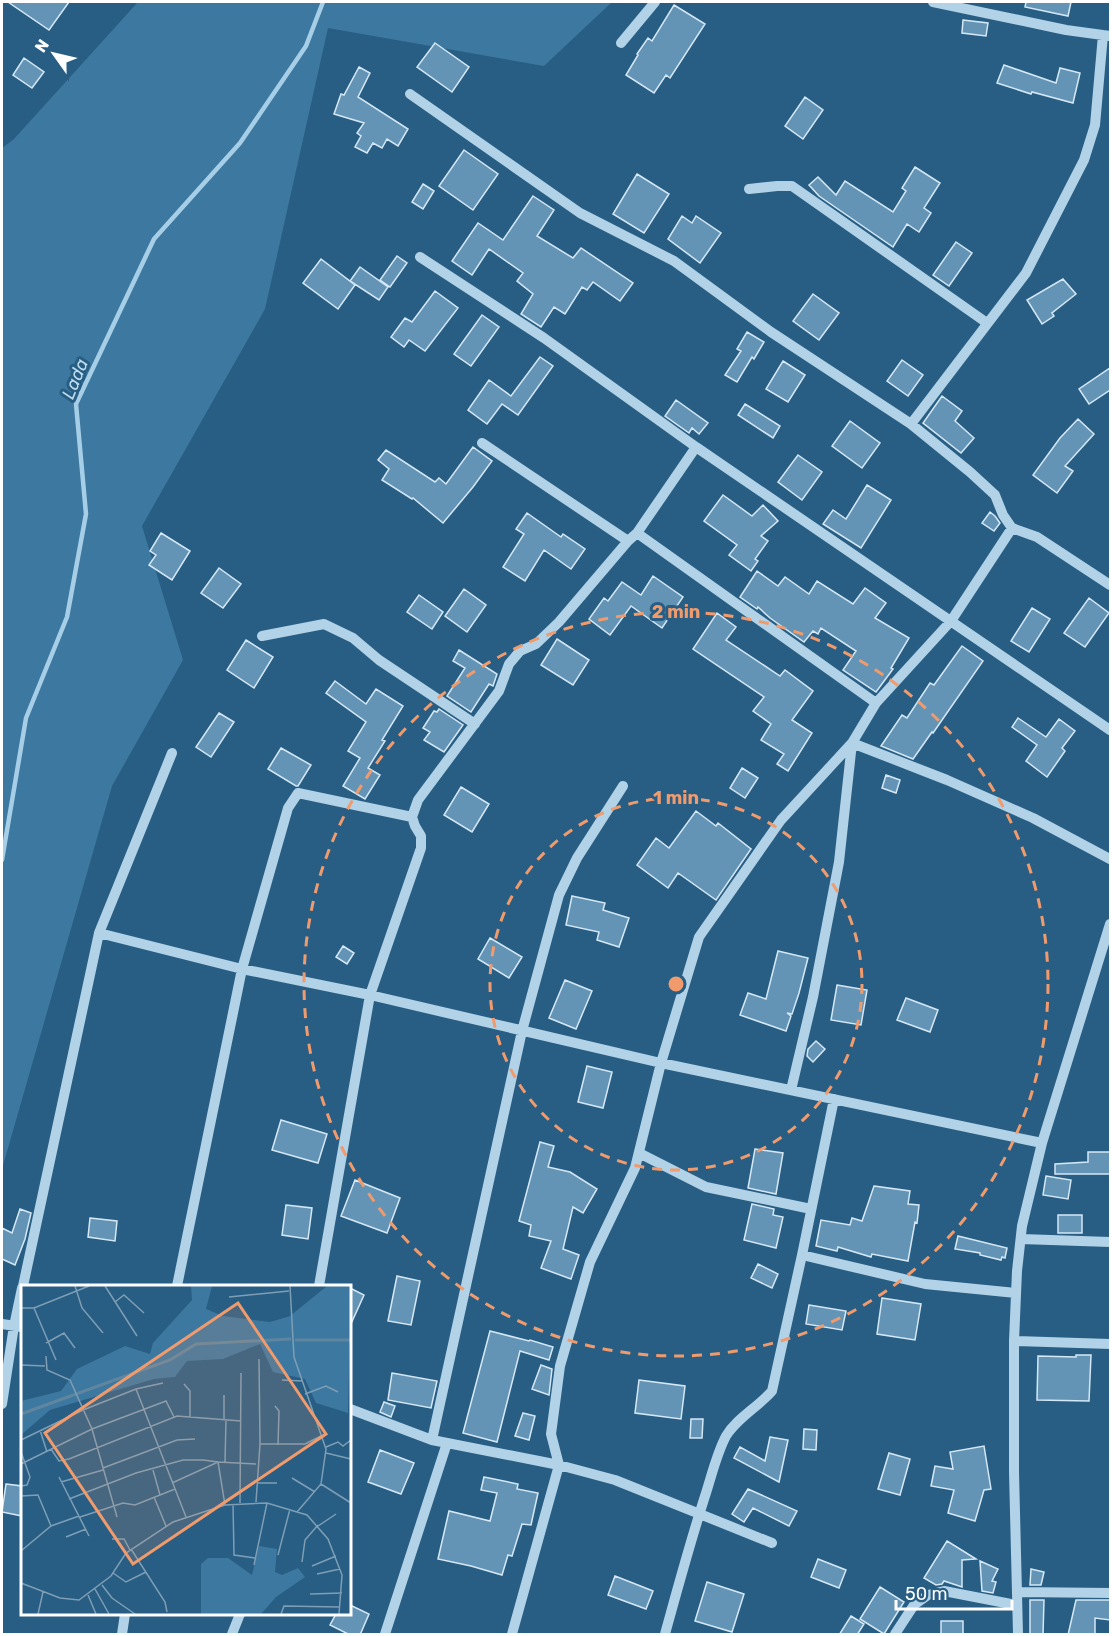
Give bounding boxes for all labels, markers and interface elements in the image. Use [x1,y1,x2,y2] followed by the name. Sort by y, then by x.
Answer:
[24,24,84,84] north arrow
[31,36,53,56] text: N
[57,355,93,402] water label: Lada
[652,601,700,623] text: 2 min
[653,787,699,809] text: 1 min
[666,974,686,994] centre of rings
[21,1285,351,1615] inset map
[896,1573,1012,1611] scale bar
[905,1583,948,1605] text: 50 m

